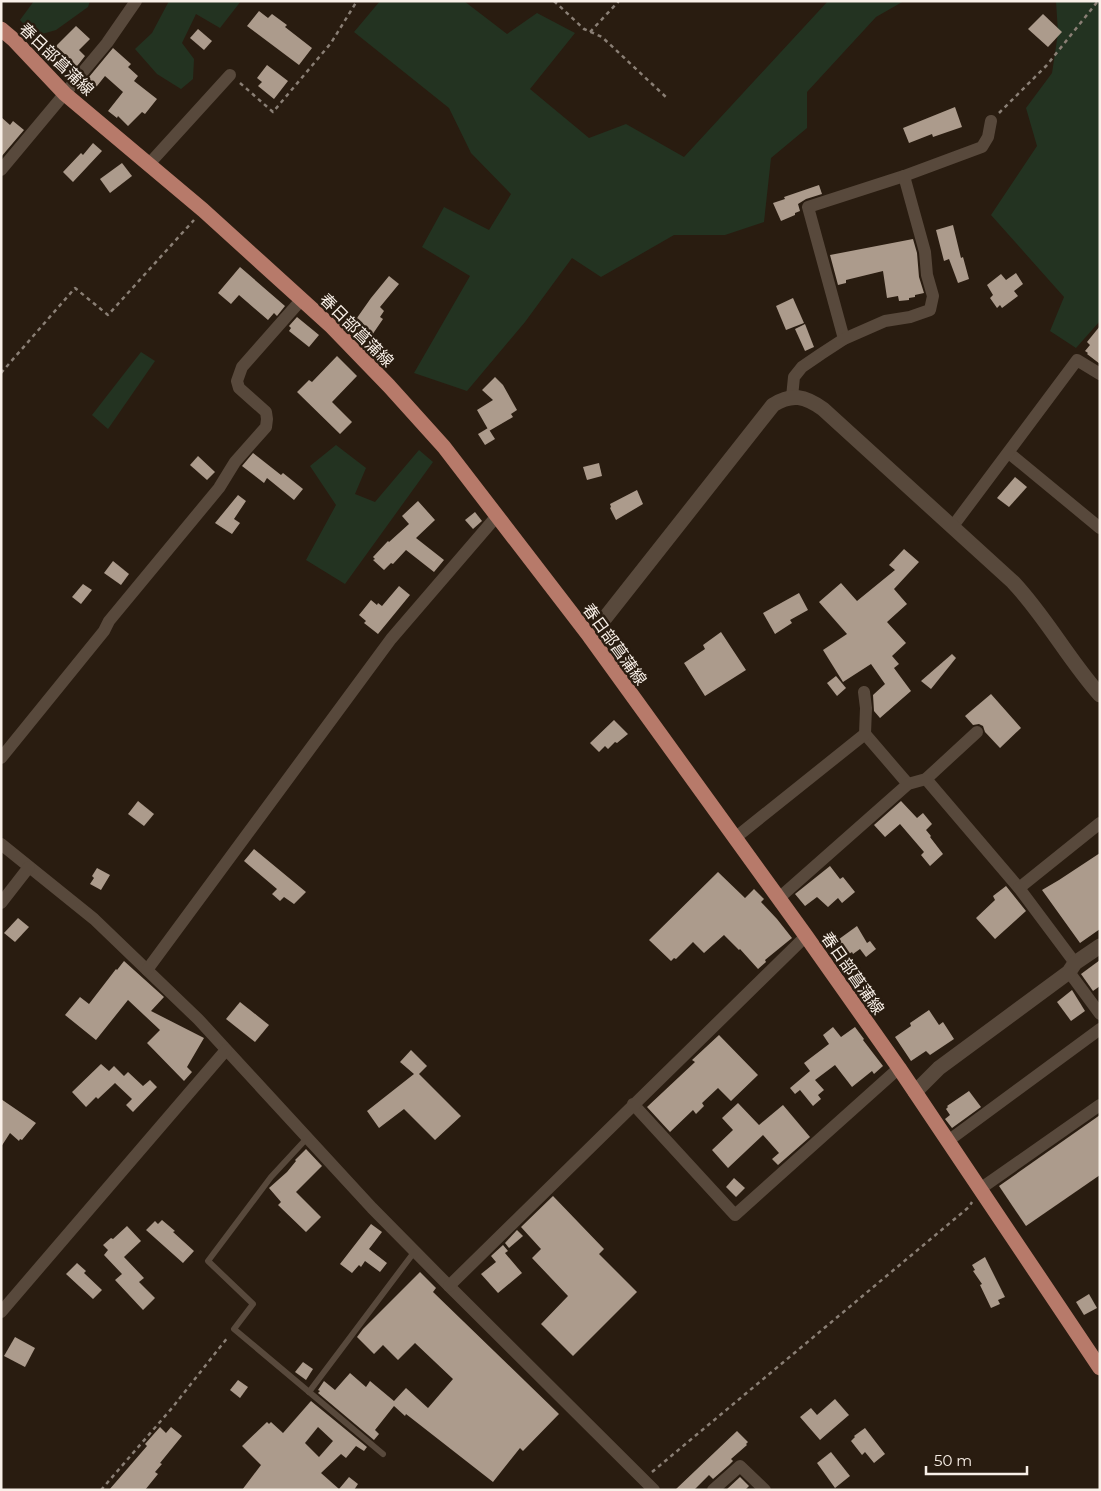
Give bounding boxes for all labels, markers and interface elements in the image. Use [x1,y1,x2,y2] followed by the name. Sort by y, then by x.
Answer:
[16,19,98,100] street label: 春日部菖蒲線
[316,290,397,371] street label: 春日部菖蒲線
[579,600,650,689] street label: 春日部菖蒲線
[817,929,888,1018] street label: 春日部菖蒲線
[926,1444,1027,1476] scale bar
[934,1451,972,1470] text: 50 m

